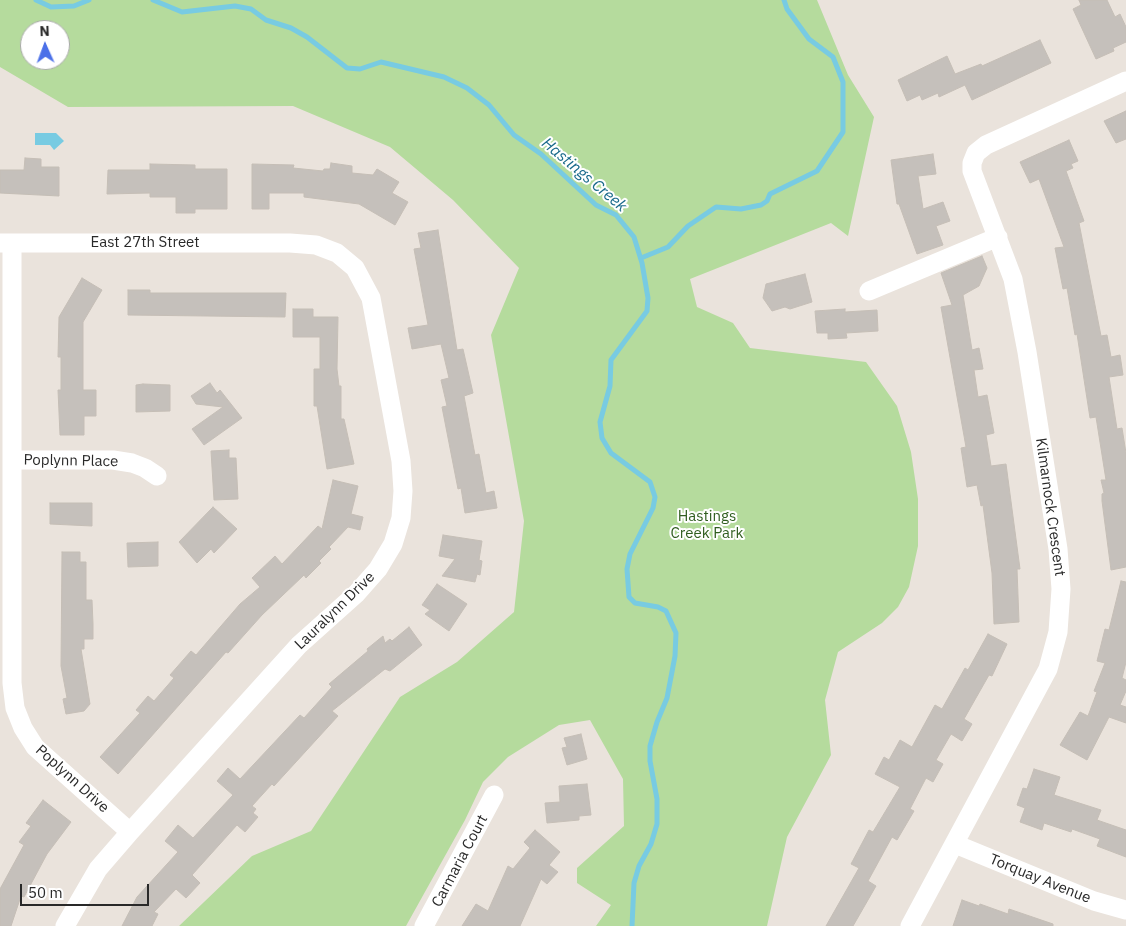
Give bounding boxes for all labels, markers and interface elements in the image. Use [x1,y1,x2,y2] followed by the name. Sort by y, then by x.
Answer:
[20,20,70,70] north arrow
[39,22,50,40] text: N
[537,134,631,216] water label: Hastings Creek
[90,234,200,252] street label: East 27th Street
[1031,437,1069,577] street label: Kilmarnock Crescent
[23,451,119,471] street label: Poplynn Place
[670,508,744,543] park label: Hastings Creek Park
[291,568,379,654] street label: Lauralynn Drive
[32,741,112,817] street label: Poplynn Drive
[428,812,492,910] street label: Carmaria Court
[987,850,1093,908] street label: Torquay Avenue
[22,874,151,906] scale bar
[28,883,63,902] text: 50 m

